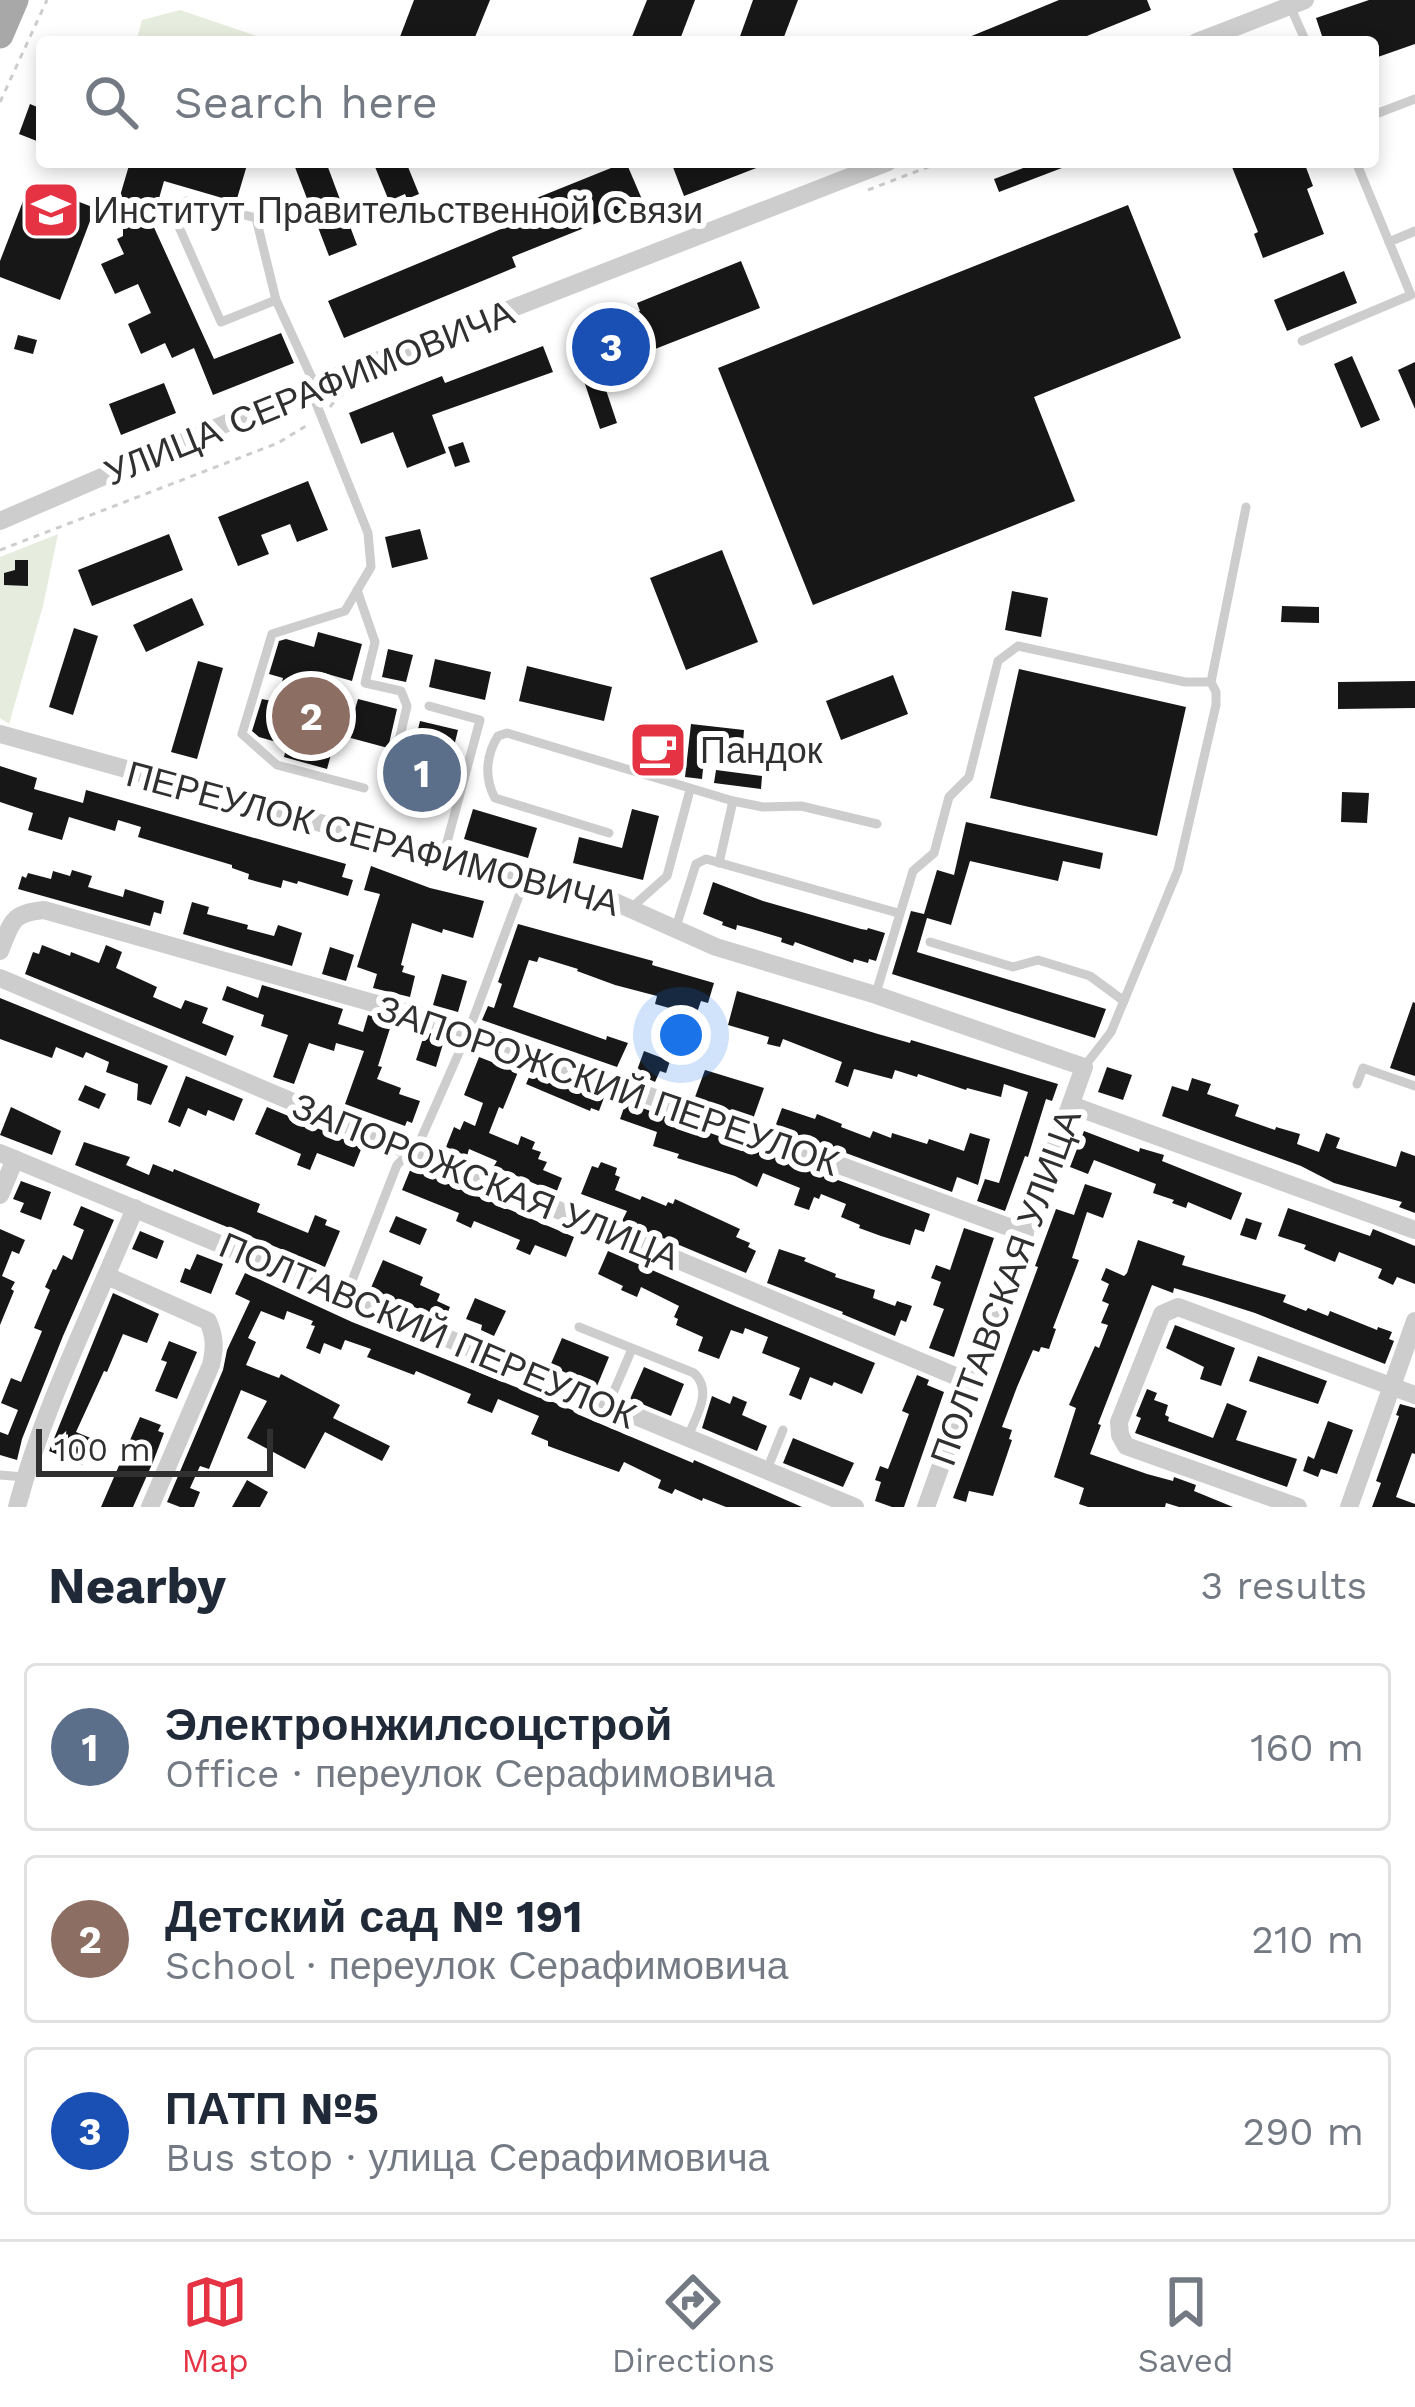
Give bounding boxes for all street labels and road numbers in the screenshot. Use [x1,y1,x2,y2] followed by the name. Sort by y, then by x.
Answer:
[99,291,520,494] street label: УЛИЦА СЕРАФИМОВИЧА
[122,753,624,925] street label: ПЕРЕУЛОК СЕРАФИМОВИЧА
[371,986,844,1185] street label: ЗАПОРОЖСКИЙ ПЕРЕУЛОК
[286,1085,685,1279] street label: ЗАПОРОЖСКАЯ УЛИЦА
[922,1104,1090,1471] street label: ПОЛТАВСКАЯ УЛИЦА
[213,1223,642,1438] street label: ПОЛТАВСКИЙ ПЕРЕУЛОК

